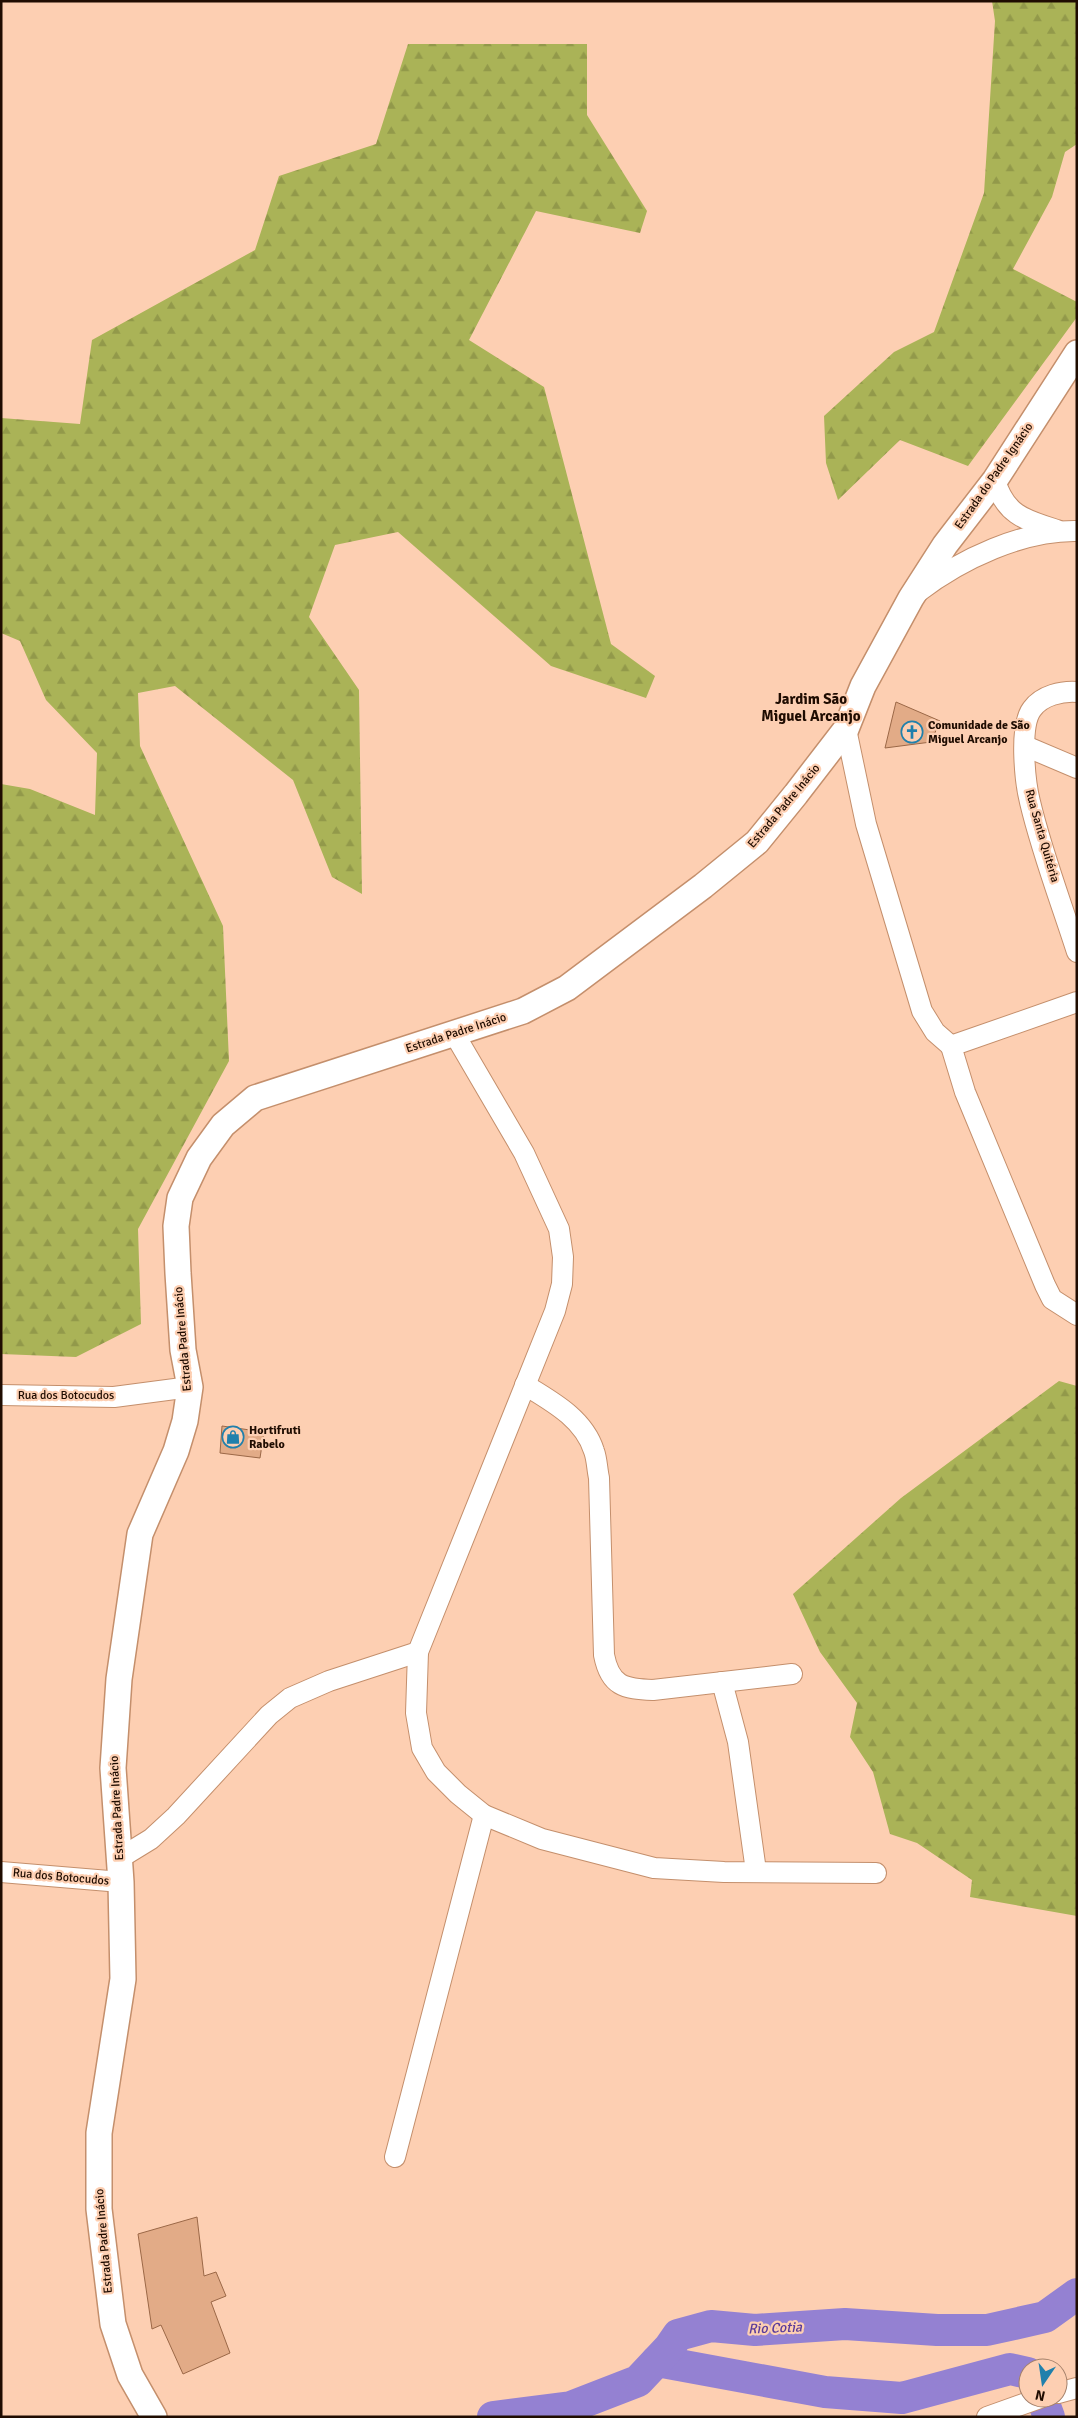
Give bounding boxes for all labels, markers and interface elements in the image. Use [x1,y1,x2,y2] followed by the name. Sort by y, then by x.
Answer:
[952,420,1036,532] street label: Estrada do Padre Ignácio
[761,690,861,725] district label: Jardim São Miguel Arcanjo
[928,718,1030,747] place label: Comunidade de São Miguel Arcanjo
[900,720,924,744] church icon: Comunidade de São Miguel Arcanjo
[745,761,823,851] street label: Estrada Padre Inácio
[1022,788,1062,884] street label: Rua Santa Quitéria
[404,1010,508,1056] street label: Estrada Padre Inácio
[171,1286,195,1392] street label: Estrada Padre Inácio
[18,1388,114,1403] street label: Rua dos Botocudos
[249,1423,301,1452] place label: Hortifruti Rabelo
[221,1425,245,1449] shop icon: Hortifruti Rabelo
[107,1755,127,1861] street label: Estrada Padre Inácio
[12,1865,110,1889] street label: Rua dos Botocudos
[92,2188,116,2294] street label: Estrada Padre Inácio
[748,2319,803,2337] water label: Rio Cotia
[1018,2358,1068,2408] north arrow
[1034,2386,1047,2405] text: N

